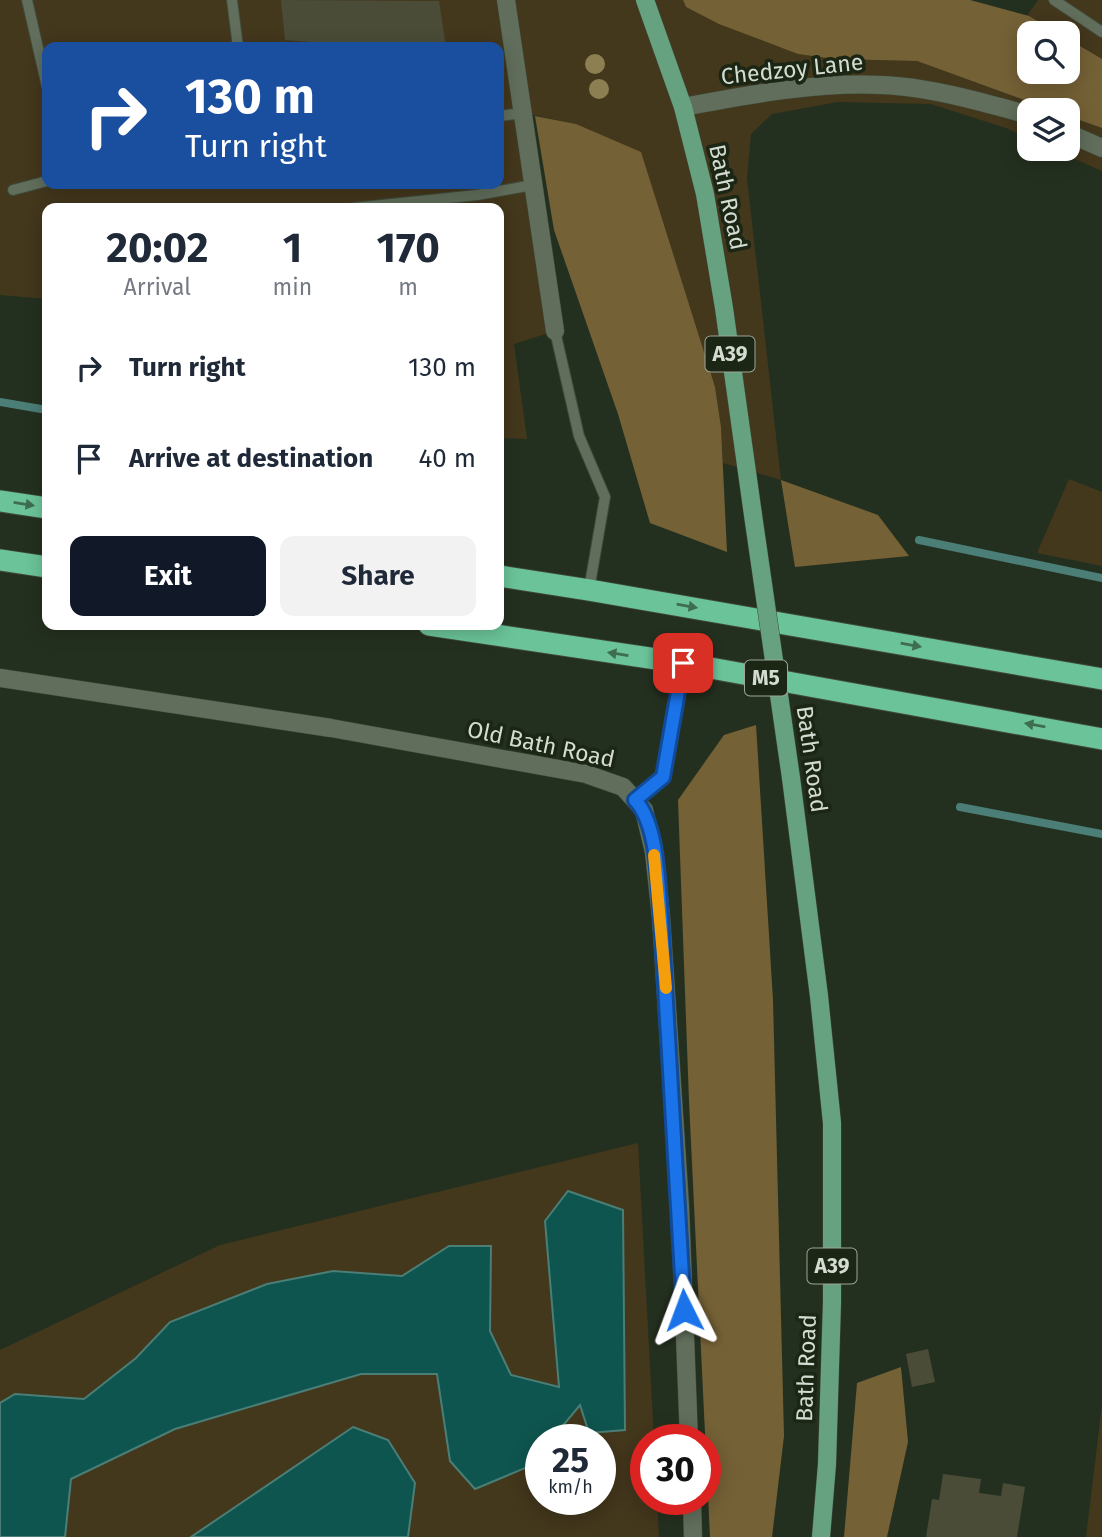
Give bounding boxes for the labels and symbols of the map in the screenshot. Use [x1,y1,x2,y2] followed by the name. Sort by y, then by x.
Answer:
[720,48,864,90] street label: Chedzoy Lane
[703,142,753,252] street label: Bath Road
[706,336,754,372] road number: A39
[13,499,35,510] one-way arrow
[676,601,698,612] one-way arrow
[653,633,713,693] pin
[900,640,922,651] one-way arrow
[607,648,629,659] one-way arrow
[745,660,787,696] road number: M5
[791,704,833,814] street label: Bath Road
[465,715,617,773] street label: Old Bath Road
[1024,719,1046,730] one-way arrow
[808,1248,856,1284] road number: A39
[647,1273,721,1347] position arrow
[790,1314,822,1422] street label: Bath Road
[630,1424,721,1515] speed limit sign: 30

